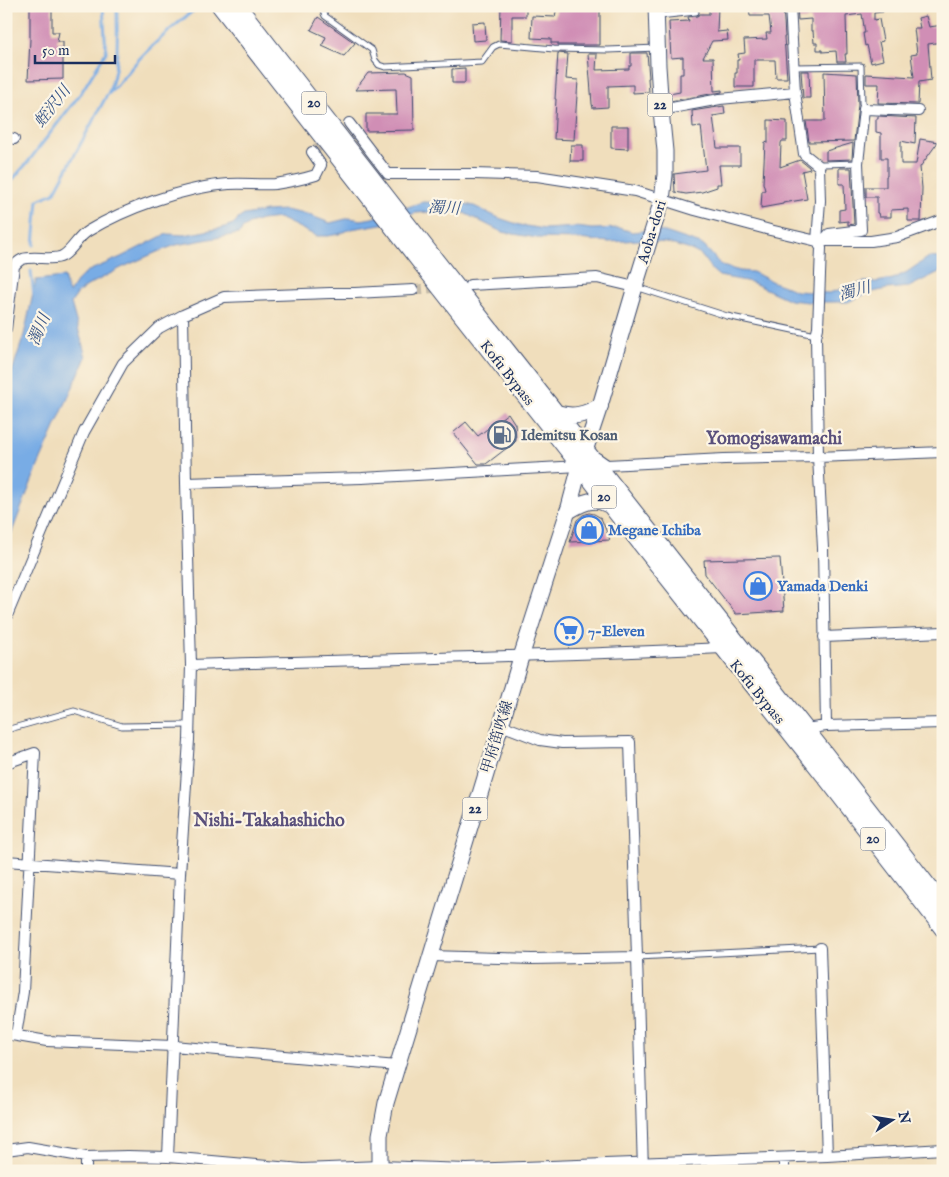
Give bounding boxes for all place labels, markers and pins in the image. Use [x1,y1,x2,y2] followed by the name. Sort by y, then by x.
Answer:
[487,420,517,450] fuel station icon: Idemitsu Kosan
[521,426,618,445] place label: Idemitsu Kosan
[574,515,604,545] shop icon: Megane Ichiba
[608,521,701,540] place label: Megane Ichiba
[743,571,773,601] shop icon: Yamada Denki
[777,577,868,596] place label: Yamada Denki
[554,616,584,646] supermarket icon: 7-Eleven
[588,622,645,641] place label: 7-Eleven

